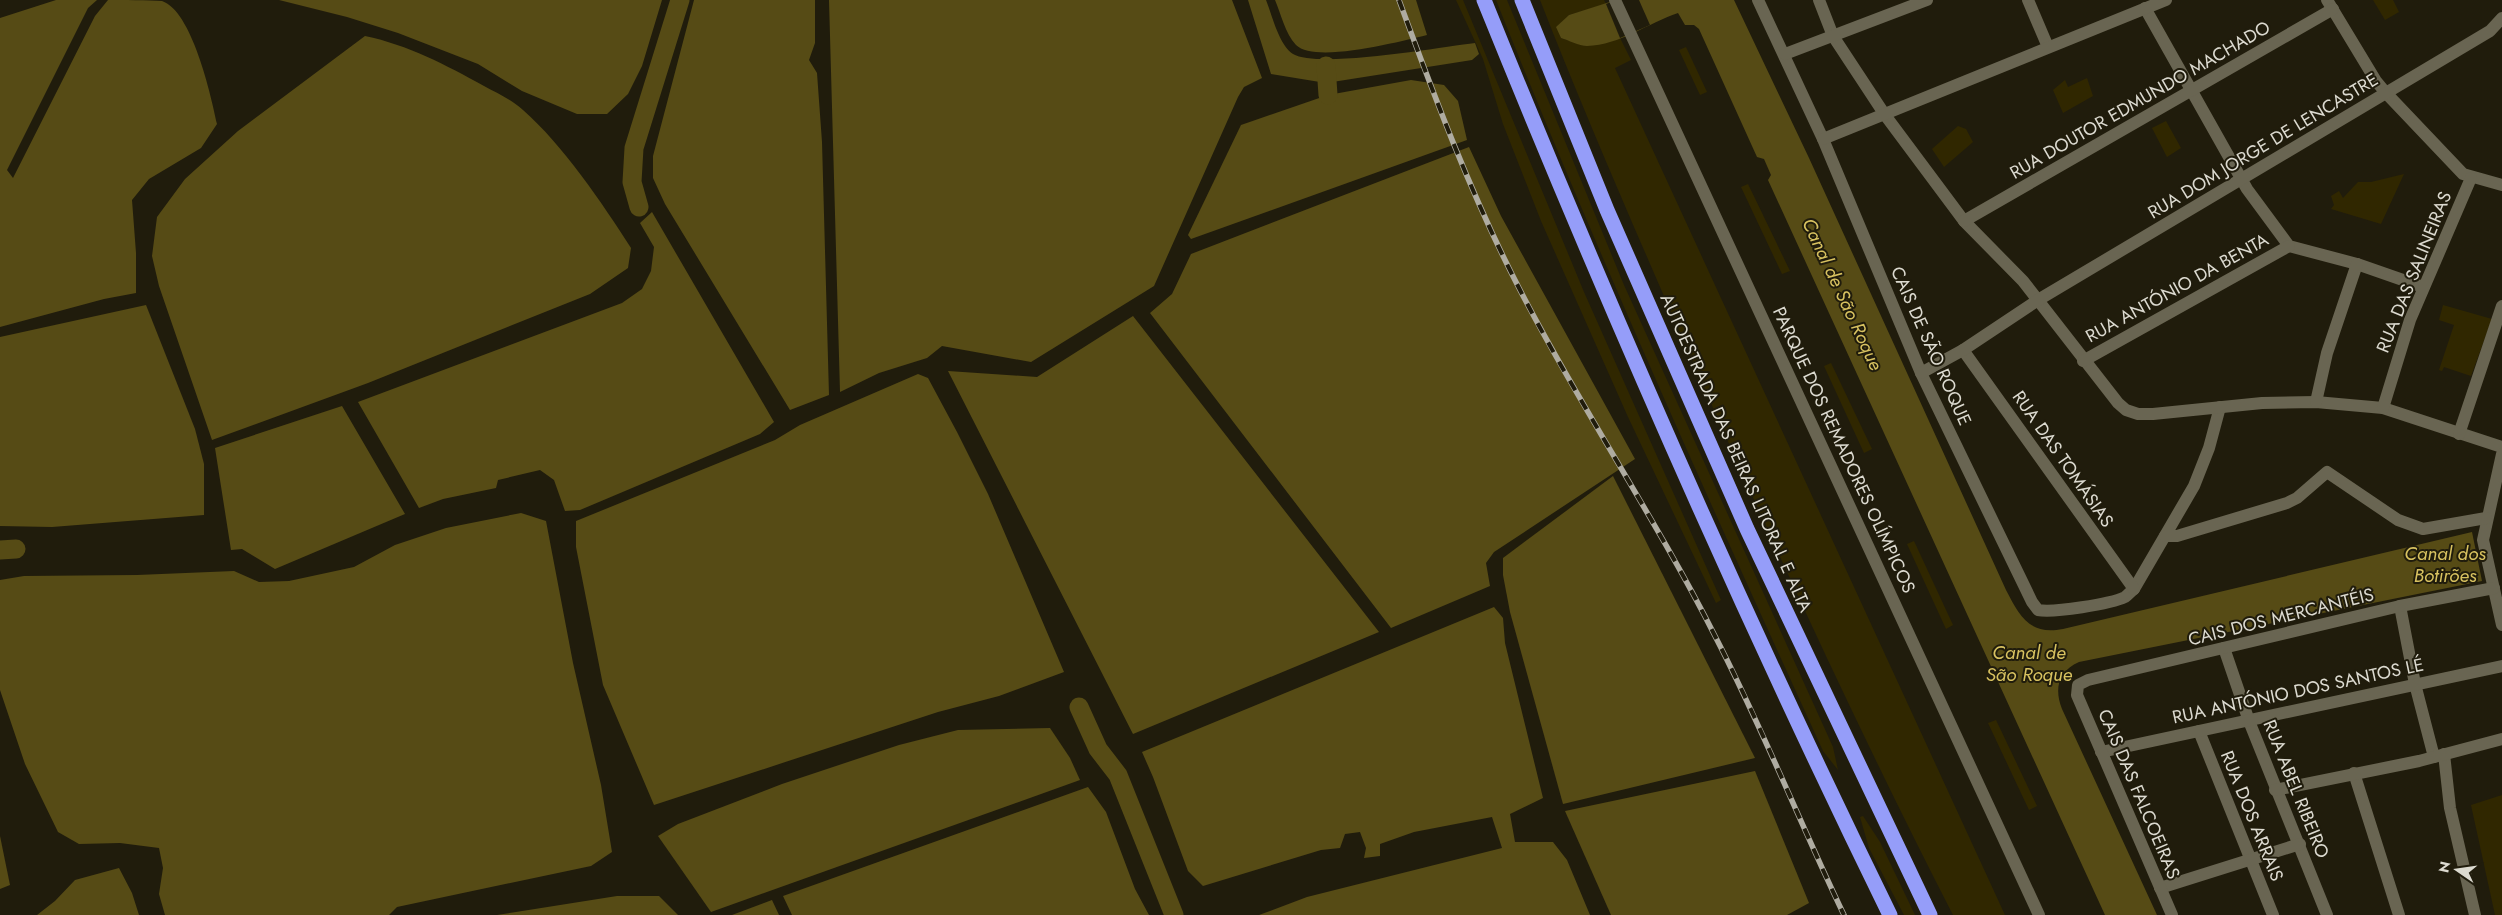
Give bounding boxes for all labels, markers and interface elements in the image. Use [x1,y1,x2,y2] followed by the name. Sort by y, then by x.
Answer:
[2005,15,2275,185] street label: RUA DOUTOR EDMUNDO MACHADO
[2143,67,2383,225] street label: RUA DOM JORGE DE LENCASTRE
[2370,187,2458,357] street label: RUA DAS SALINEIRAS
[1795,214,1890,375] water label: Canal de São Roque
[2081,227,2273,349] street label: RUA ANTÓNIO DA BENTA
[1884,262,1978,430] street label: CAIS DE SÃO ROQUE
[1654,289,1818,617] street label: AUTOESTRADA DAS BEIRAS LITORAL E ALTA
[1766,303,1922,598] street label: PARQUE DOS REMADORES OLÍMPICOS
[2006,385,2120,533] street label: RUA DAS TOMÁSIAS
[2404,540,2486,589] water label: Canal dos Botirões
[2186,581,2377,653] street label: CAIS DOS MERCANTÉIS
[1986,639,2073,688] water label: Canal de São Roque
[2170,652,2426,730] street label: RUA ANTÓNIO DOS SANTOS LÉ
[2091,705,2187,883] street label: CAIS DAS FALCOEIRAS
[2256,716,2336,862] street label: RUA ABEL RIBEIRO
[2214,747,2290,885] street label: RUA DOS ARRAIS
[2432,845,2482,895] north arrow
[2433,859,2455,875] text: N

